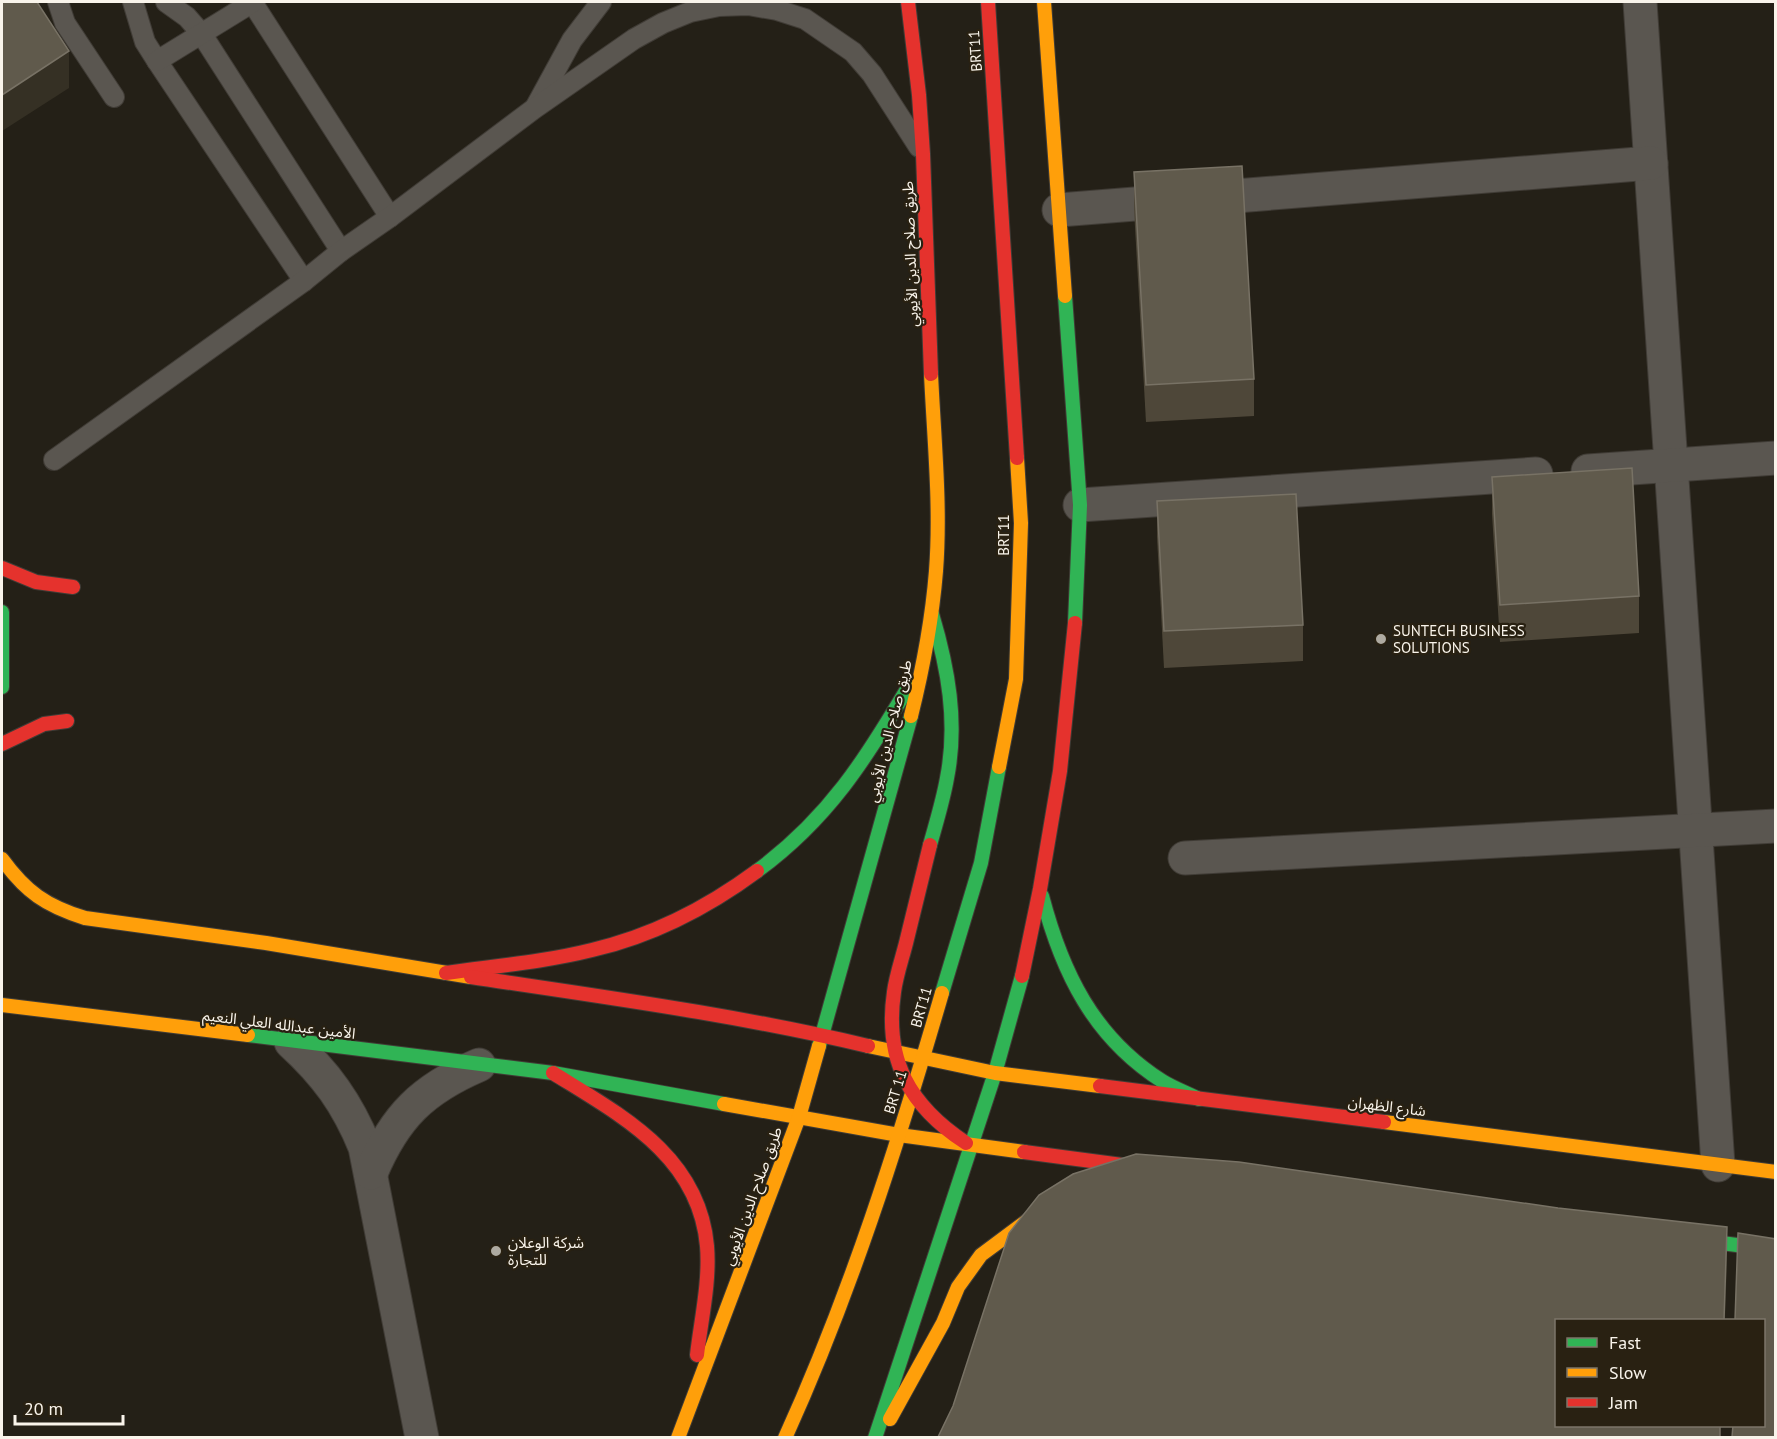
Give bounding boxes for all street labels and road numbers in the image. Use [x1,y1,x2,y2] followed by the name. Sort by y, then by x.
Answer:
[964,30,986,72] street label: BRT11
[898,180,925,327] street label: طريق صلاح الدين الأيوبي
[994,514,1013,556] street label: BRT11
[862,658,919,805] street label: طريق صلاح الدين الأيوبي
[906,984,936,1030] street label: BRT11
[201,1005,357,1045] street label: الأمين عبدالله العلي النعيم
[879,1068,911,1116] street label: BRT 11
[1347,1092,1427,1123] street label: شارع الظهران
[718,1124,789,1269] street label: طريق صلاح الدين الأيوبي

